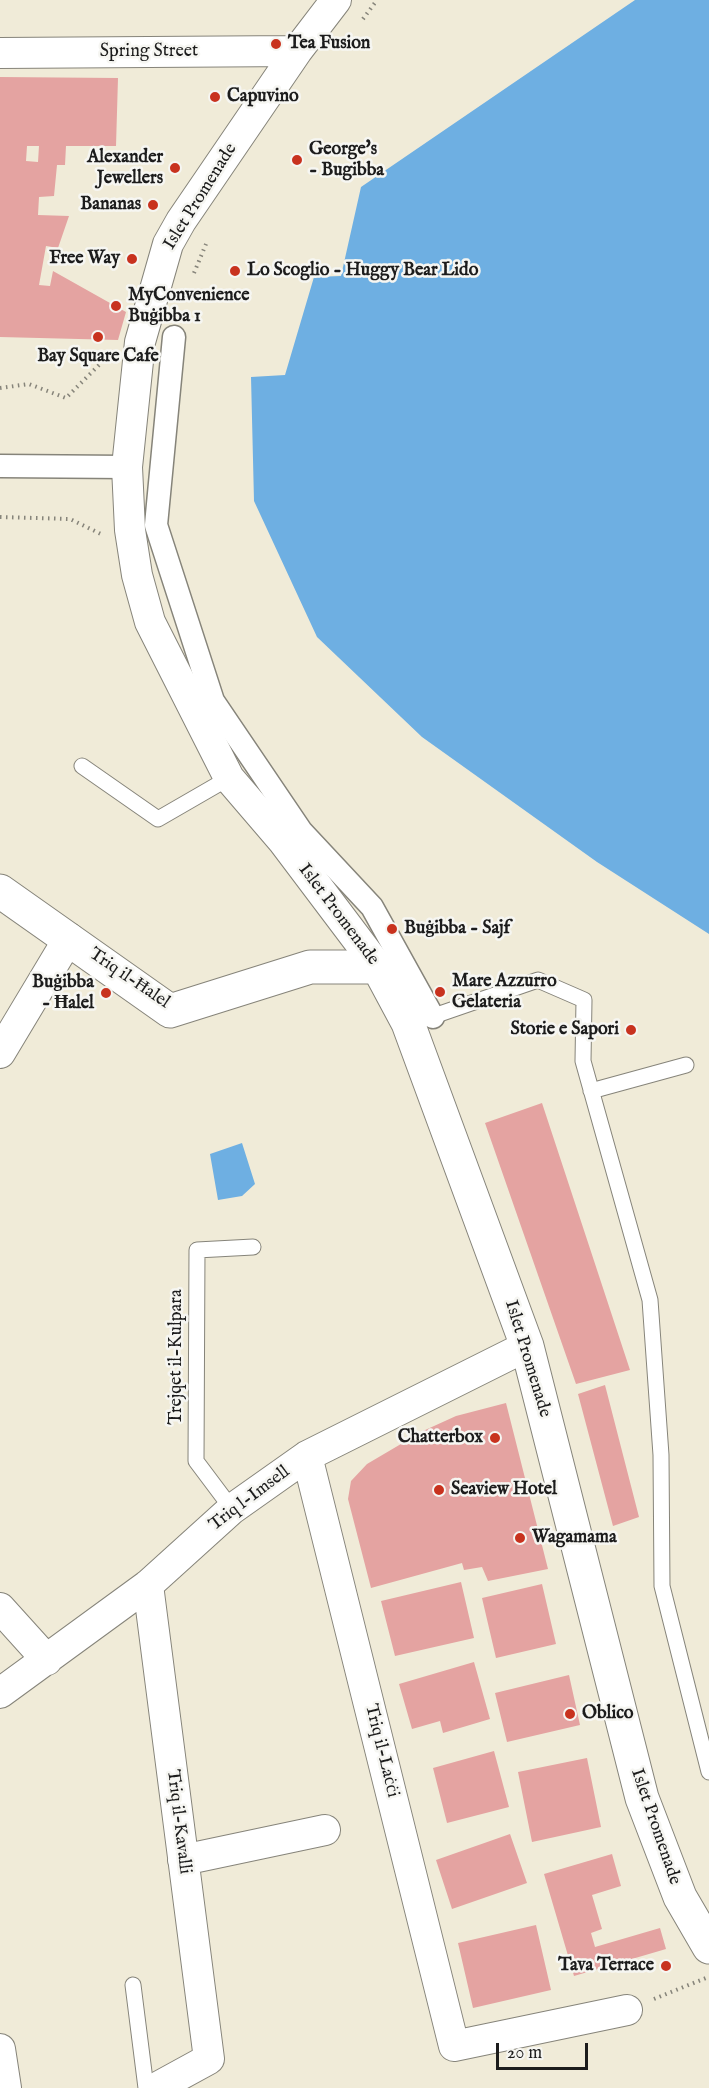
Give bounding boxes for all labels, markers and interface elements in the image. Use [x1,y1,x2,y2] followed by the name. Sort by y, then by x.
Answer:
[288,33,370,55] place label: Tea Fusion
[269,37,283,51] marker: Tea Fusion
[100,41,198,63] street label: Spring Street
[227,86,299,108] place label: Capuvino
[208,90,222,104] marker: Capuvino
[309,139,384,182] place label: George's - Bugibba
[160,140,242,254] street label: Islet Promenade
[87,147,163,190] place label: Alexander Jewellers
[290,153,304,167] marker: George's - Bugibba
[168,161,182,175] marker: Alexander Jewellers
[80,194,141,216] place label: Bananas
[146,198,160,212] marker: Bananas
[49,248,120,270] place label: Free Way
[125,252,139,266] marker: Free Way
[247,260,478,282] place label: Lo Scoglio - Huggy Bear Lido
[228,264,242,278] marker: Lo Scoglio - Huggy Bear Lido
[128,285,250,328] place label: MyConvenience Buġibba 1
[109,299,123,313] marker: MyConvenience Buġibba 1
[91,330,105,344] marker: Bay Square Cafe
[37,346,159,368] place label: Bay Square Cafe
[293,860,383,970] street label: Islet Promenade
[404,918,510,940] place label: Buġibba - Sajf
[385,922,399,936] marker: Buġibba - Sajf
[84,944,174,1014] street label: Triq il-Ħalel
[452,971,557,1014] place label: Mare Azzurro Gelateria
[32,972,94,1014] place label: Buġibba - Ħalel
[433,985,447,999] marker: Mare Azzurro Gelateria
[99,986,113,1000] marker: Buġibba - Ħalel
[510,1019,619,1041] place label: Storie e Sapori
[624,1023,638,1037] marker: Storie e Sapori
[166,1289,188,1425] street label: Trejqet il-Kulpara
[499,1298,555,1420] street label: Islet Promenade
[398,1427,483,1449] place label: Chatterbox
[488,1431,502,1445] marker: Chatterbox
[205,1462,295,1536] street label: Triq l-Imsell
[451,1479,557,1501] place label: Seaview Hotel
[432,1483,446,1497] marker: Seaview Hotel
[532,1527,617,1549] place label: Wagamama
[513,1531,527,1545] marker: Wagamama
[359,1702,403,1800] street label: Triq il-Laċċi
[582,1703,634,1725] place label: Oblico
[563,1707,577,1721] marker: Oblico
[625,1766,685,1888] street label: Islet Promenade
[161,1769,195,1875] street label: Triq il-Kavalli
[558,1955,654,1977] place label: Tava Terrace
[659,1959,673,1973] marker: Tava Terrace
[499,2031,590,2069] scale bar
[507,2042,542,2065] text: 20 m

